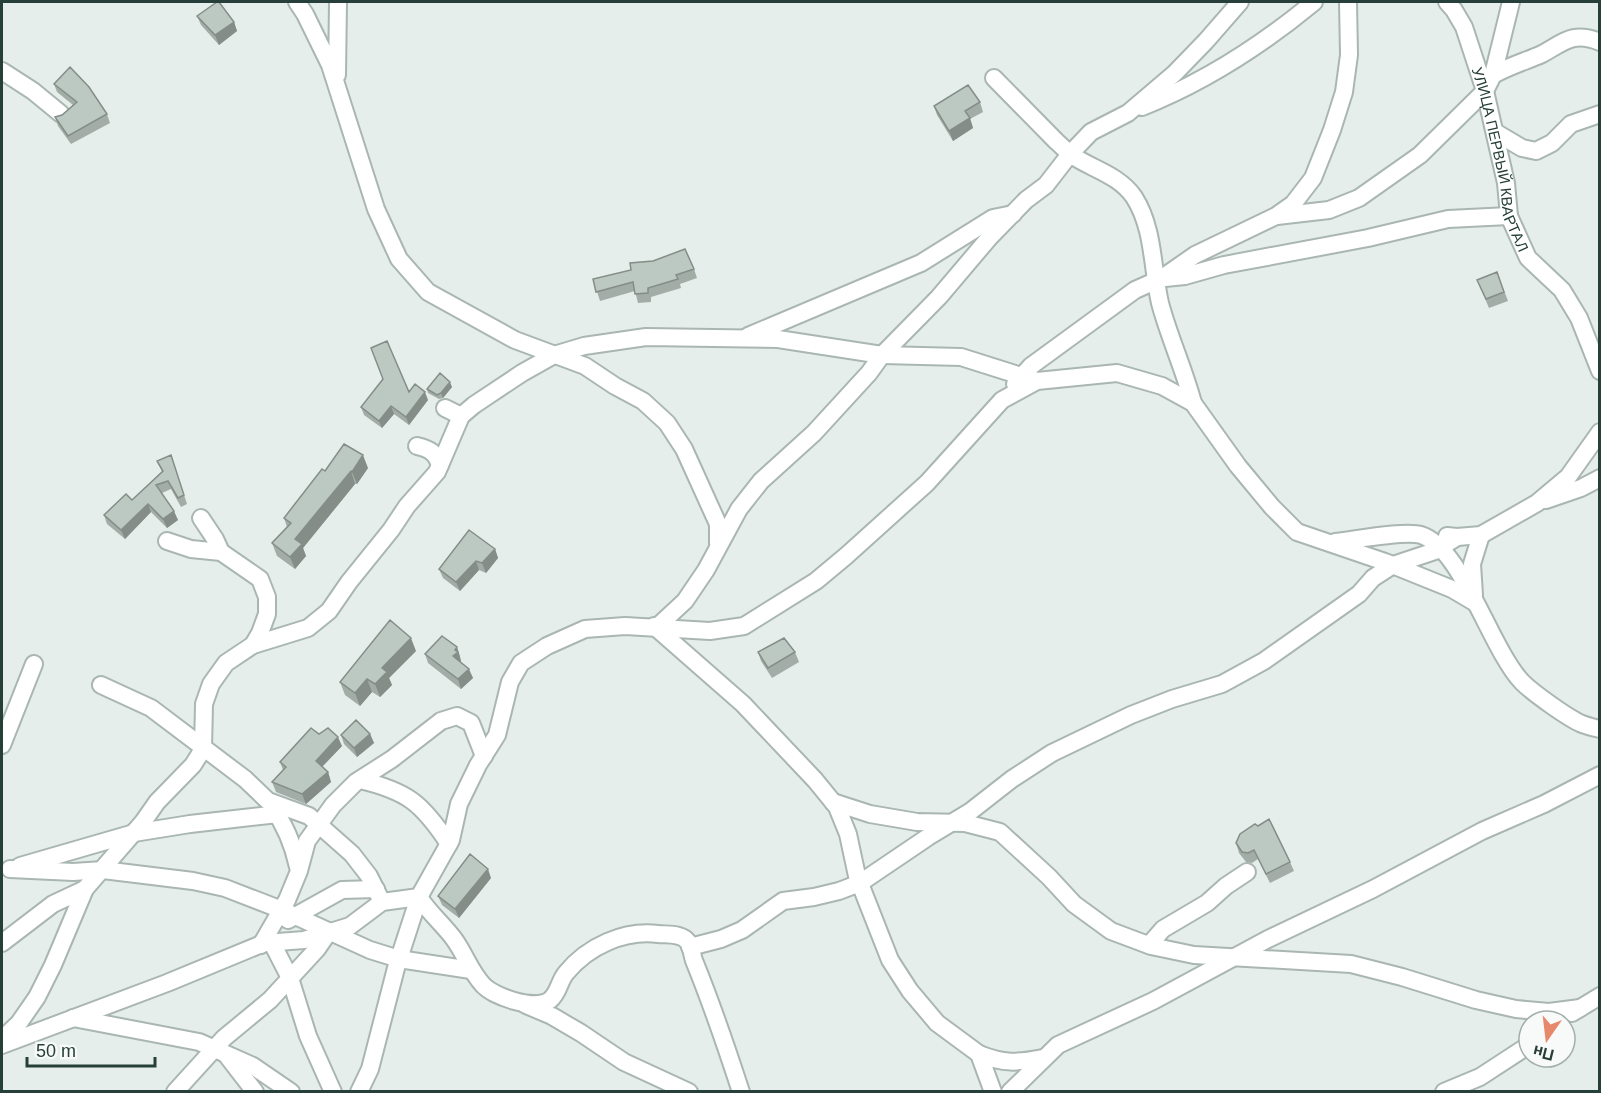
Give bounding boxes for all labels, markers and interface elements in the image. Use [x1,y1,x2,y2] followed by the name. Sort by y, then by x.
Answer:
[1469,65,1532,254] street label: УЛИЦА ПЕРВЫЙ КВАРТАЛ
[1517,1009,1577,1069] north arrow
[27,1030,154,1068] scale bar
[36,1041,76,1061] text: 50 m
[1531,1042,1556,1064] text: Пн

